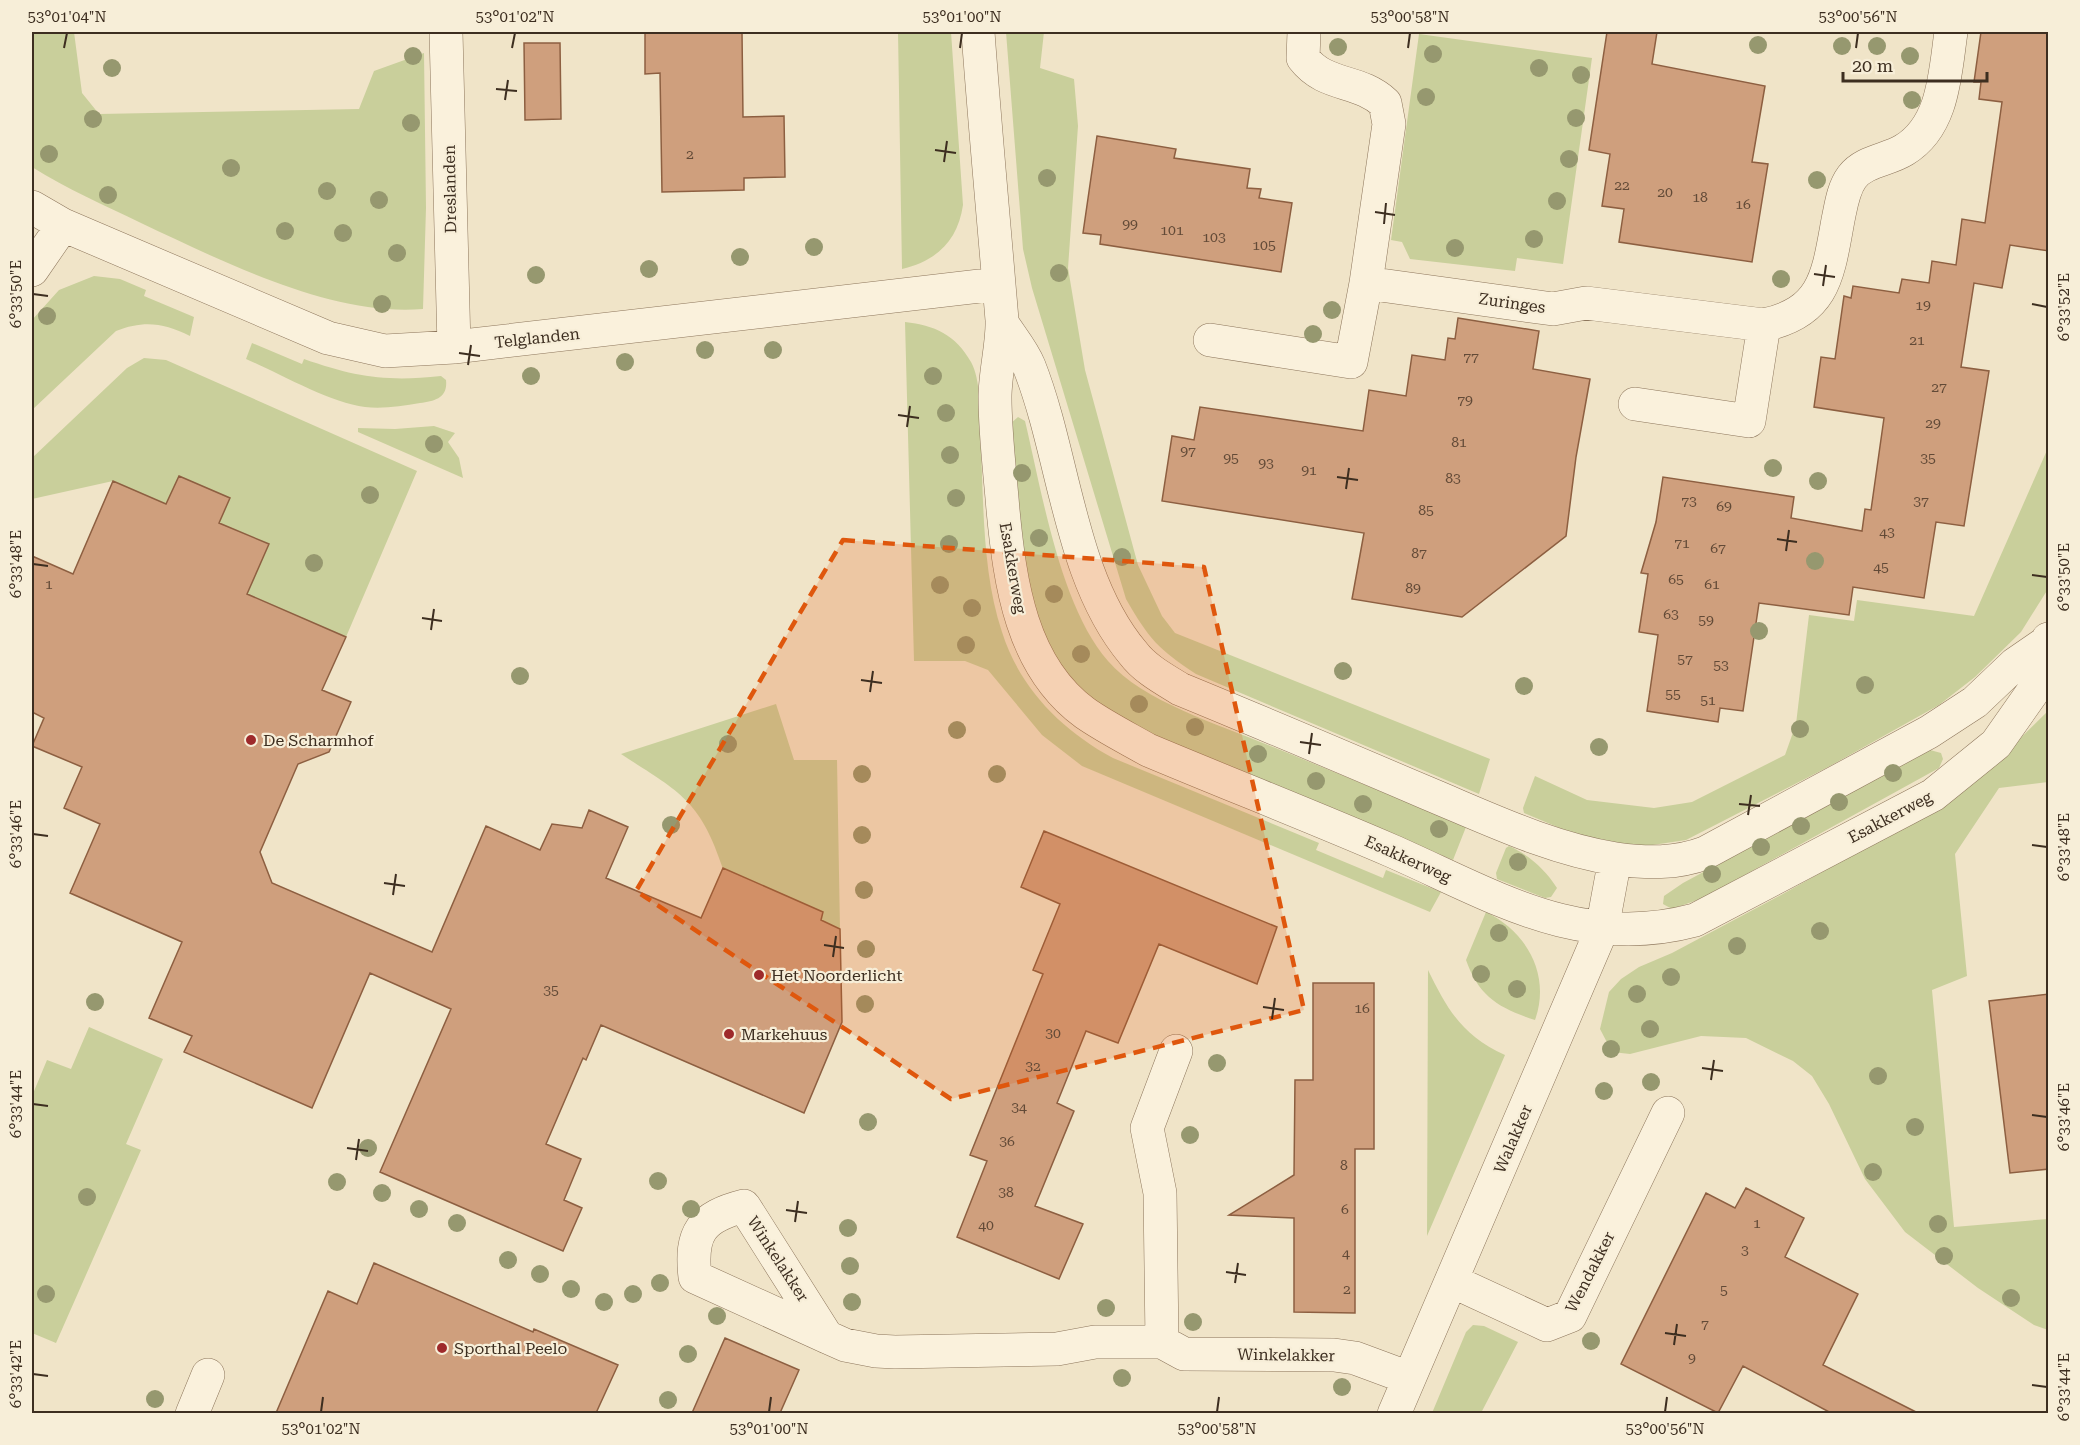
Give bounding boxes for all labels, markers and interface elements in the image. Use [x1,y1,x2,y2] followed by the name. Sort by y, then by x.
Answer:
[27,8,107,26] text: 53°01'04"N
[475,8,555,26] text: 53°01'02"N
[922,8,1002,26] text: 53°01'00"N
[1370,8,1450,26] text: 53°00'58"N
[1818,8,1898,26] text: 53°00'56"N
[1843,45,1987,83] scale bar
[1852,55,1893,76] text: 20 m
[440,145,460,233] street label: Dreslanden
[686,146,694,162] house number: 2
[1614,177,1630,193] house number: 22
[1657,184,1673,200] house number: 20
[1692,189,1708,205] house number: 18
[1735,196,1751,212] house number: 16
[1122,216,1138,232] house number: 99
[1160,222,1184,238] house number: 101
[1202,229,1226,245] house number: 103
[1252,237,1276,253] house number: 105
[7,260,25,328] text: 6°33'50"E
[2055,273,2073,341] text: 6°33'52"E
[1477,289,1547,317] street label: Zuringes
[1915,297,1931,313] house number: 19
[493,324,581,352] street label: Telglanden
[1909,332,1925,348] house number: 21
[1463,349,1479,365] house number: 77
[1931,379,1947,395] house number: 27
[1457,392,1473,408] house number: 79
[1925,415,1941,431] house number: 29
[1451,434,1467,450] house number: 81
[1180,443,1196,459] house number: 97
[1223,450,1239,466] house number: 95
[1920,450,1936,466] house number: 35
[1258,455,1274,471] house number: 93
[1301,462,1317,478] house number: 91
[1445,470,1461,486] house number: 83
[1681,493,1697,509] house number: 73
[1913,493,1929,509] house number: 37
[1716,498,1732,514] house number: 69
[1418,502,1434,518] house number: 85
[996,521,1031,616] street label: Esakkerweg
[1879,524,1895,540] house number: 43
[7,530,25,598] text: 6°33'48"E
[1674,535,1690,551] house number: 71
[1710,540,1726,556] house number: 67
[2055,543,2073,611] text: 6°33'50"E
[1411,545,1427,561] house number: 87
[1873,559,1889,575] house number: 45
[1668,571,1684,587] house number: 65
[45,576,53,592] house number: 1
[1704,576,1720,592] house number: 61
[1405,580,1421,596] house number: 89
[1663,606,1679,622] house number: 63
[1698,612,1714,628] house number: 59
[1677,651,1693,667] house number: 57
[1713,657,1729,673] house number: 53
[1665,686,1681,702] house number: 55
[1700,692,1716,708] house number: 51
[263,731,374,750] place label: De Scharmhof
[244,733,258,747] marker: De Scharmhof
[1845,786,1936,847] street label: Esakkerweg
[7,800,25,868] text: 6°33'46"E
[2055,813,2073,881] text: 6°33'48"E
[1362,832,1455,887] street label: Esakkerweg
[771,966,903,985] place label: Het Noorderlicht
[752,968,766,982] marker: Het Noorderlicht
[543,982,559,998] house number: 35
[1354,1000,1370,1016] house number: 16
[741,1025,828,1044] place label: Markehuus
[1045,1025,1061,1041] house number: 30
[722,1027,736,1041] marker: Markehuus
[1025,1058,1041,1074] house number: 32
[7,1070,25,1138] text: 6°33'44"E
[2055,1083,2073,1151] text: 6°33'46"E
[1011,1099,1027,1115] house number: 34
[1490,1101,1536,1176] street label: Walakker
[999,1133,1015,1149] house number: 36
[1340,1157,1348,1173] house number: 8
[998,1184,1014,1200] house number: 38
[1341,1201,1349,1217] house number: 6
[743,1213,813,1306] street label: Winkelakker
[1753,1215,1761,1231] house number: 1
[978,1217,994,1233] house number: 40
[1561,1228,1619,1316] street label: Wendakker
[1741,1242,1749,1258] house number: 3
[1342,1245,1350,1261] house number: 4
[1343,1281,1351,1297] house number: 2
[1720,1282,1728,1298] house number: 5
[1701,1316,1709,1332] house number: 7
[454,1339,567,1358] place label: Sporthal Peelo
[7,1340,25,1408] text: 6°33'42"E
[435,1341,449,1355] marker: Sporthal Peelo
[1237,1345,1336,1365] street label: Winkelakker
[1688,1350,1696,1366] house number: 9
[2055,1353,2073,1421] text: 6°33'44"E
[281,1420,361,1438] text: 53°01'02"N
[729,1420,809,1438] text: 53°01'00"N
[1177,1420,1257,1438] text: 53°00'58"N
[1625,1420,1705,1438] text: 53°00'56"N

